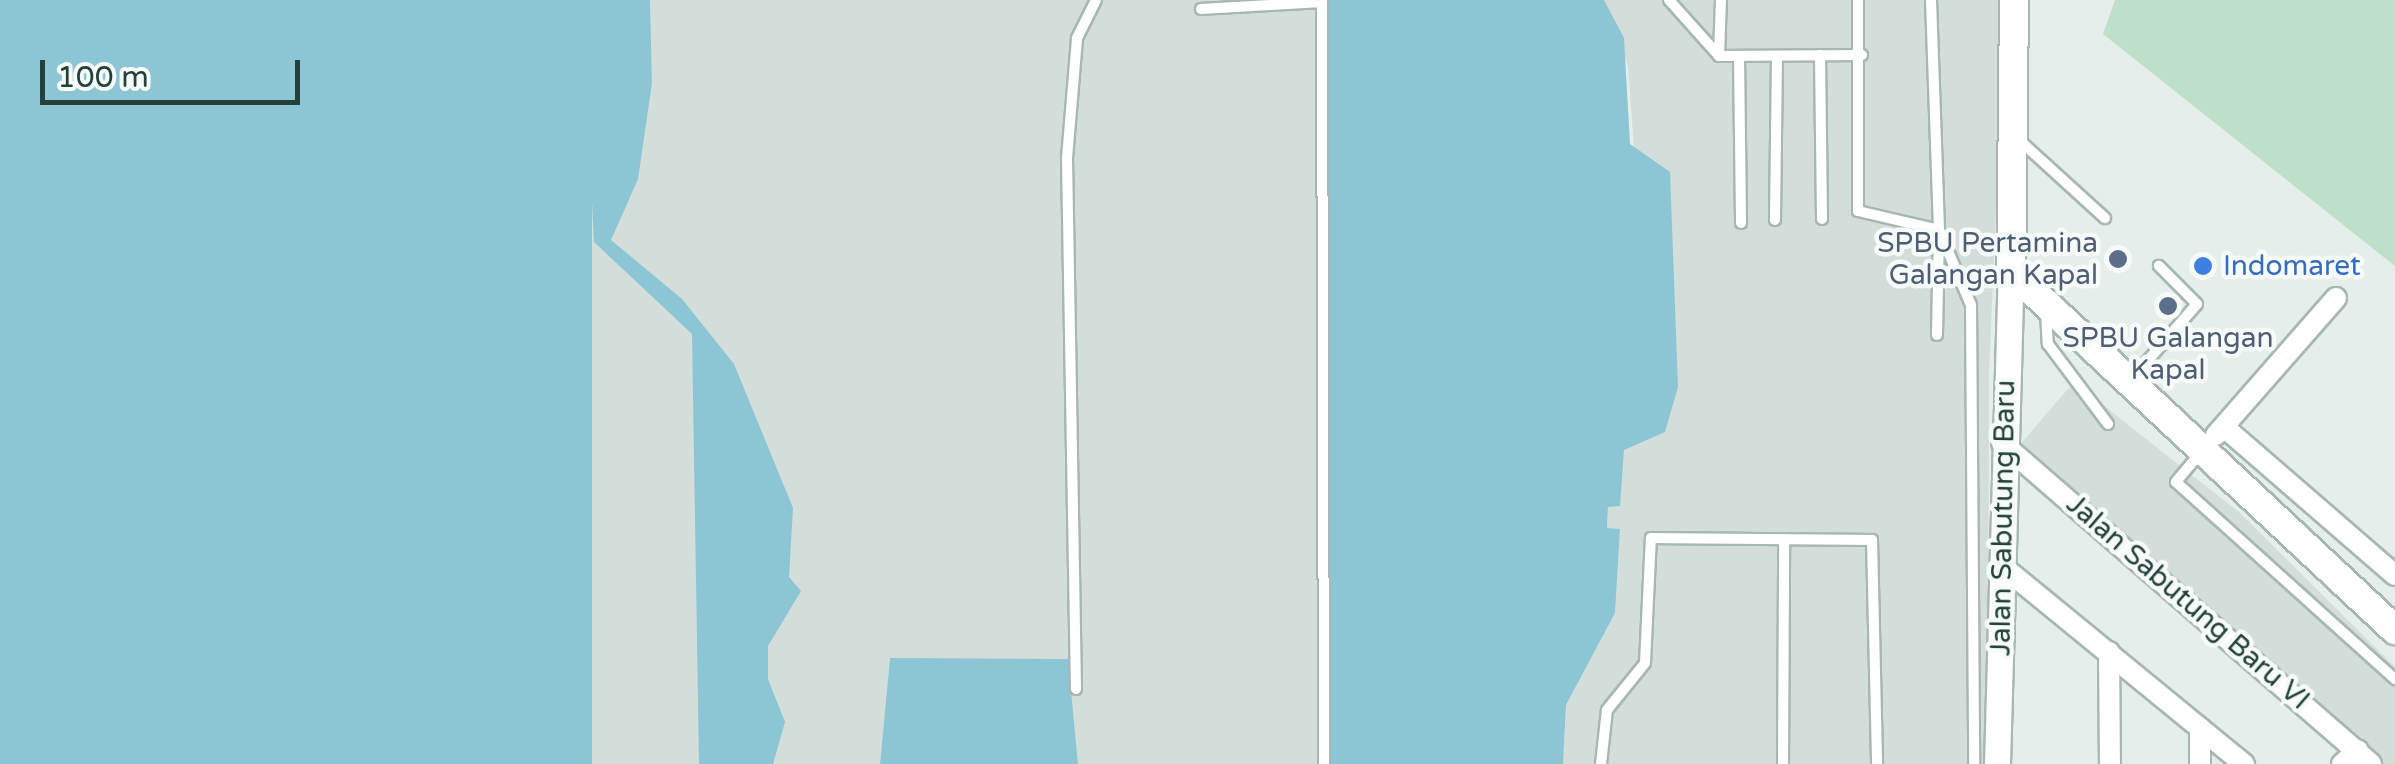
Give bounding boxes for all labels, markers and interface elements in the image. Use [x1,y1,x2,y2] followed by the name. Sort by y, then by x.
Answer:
[45,40,305,102] scale bar
[57,59,149,96] text: 100 m
[1877,226,2098,292] place label: SPBU Pertamina Galangan Kapal
[2107,248,2129,270] marker: SPBU Pertamina Galangan Kapal
[2223,249,2361,283] place label: Indomaret
[2192,255,2214,277] marker: Indomaret
[2157,295,2179,317] marker: SPBU Galangan Kapal
[2062,321,2274,387] place label: SPBU Galangan Kapal
[1984,380,2022,656] street label: Jalan Sabutung Baru
[2060,487,2316,717] street label: Jalan Sabutung Baru VI

